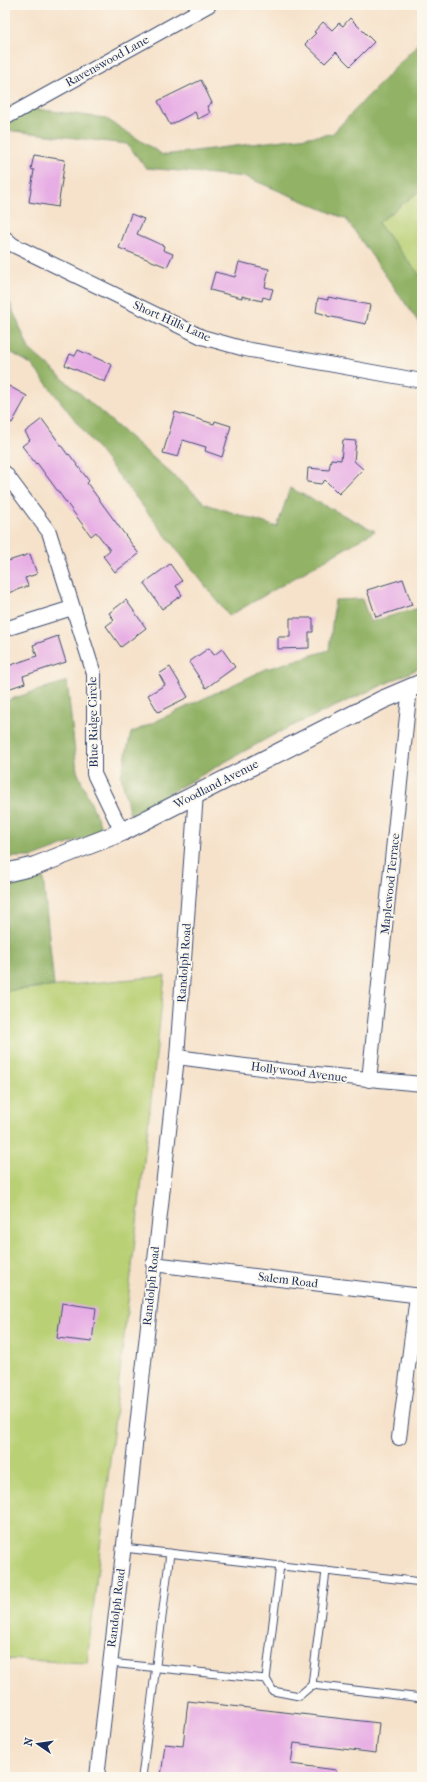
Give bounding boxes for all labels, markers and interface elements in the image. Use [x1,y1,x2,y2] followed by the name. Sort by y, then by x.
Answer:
[63,32,151,90] street label: Ravenswood Lane
[131,298,213,344] street label: Short Hills Lane
[85,676,101,768] street label: Blue Ridge Circle
[170,757,261,812] street label: Woodland Avenue
[378,833,402,935] street label: Maplewood Terrace
[174,922,194,1003] street label: Randolph Road
[250,1059,348,1085] street label: Hollywood Avenue
[140,1245,162,1326] street label: Randolph Road
[257,1269,319,1291] street label: Salem Road
[104,1567,128,1648] street label: Randolph Road
[18,1724,58,1764] north arrow
[21,1736,36,1747] text: N

